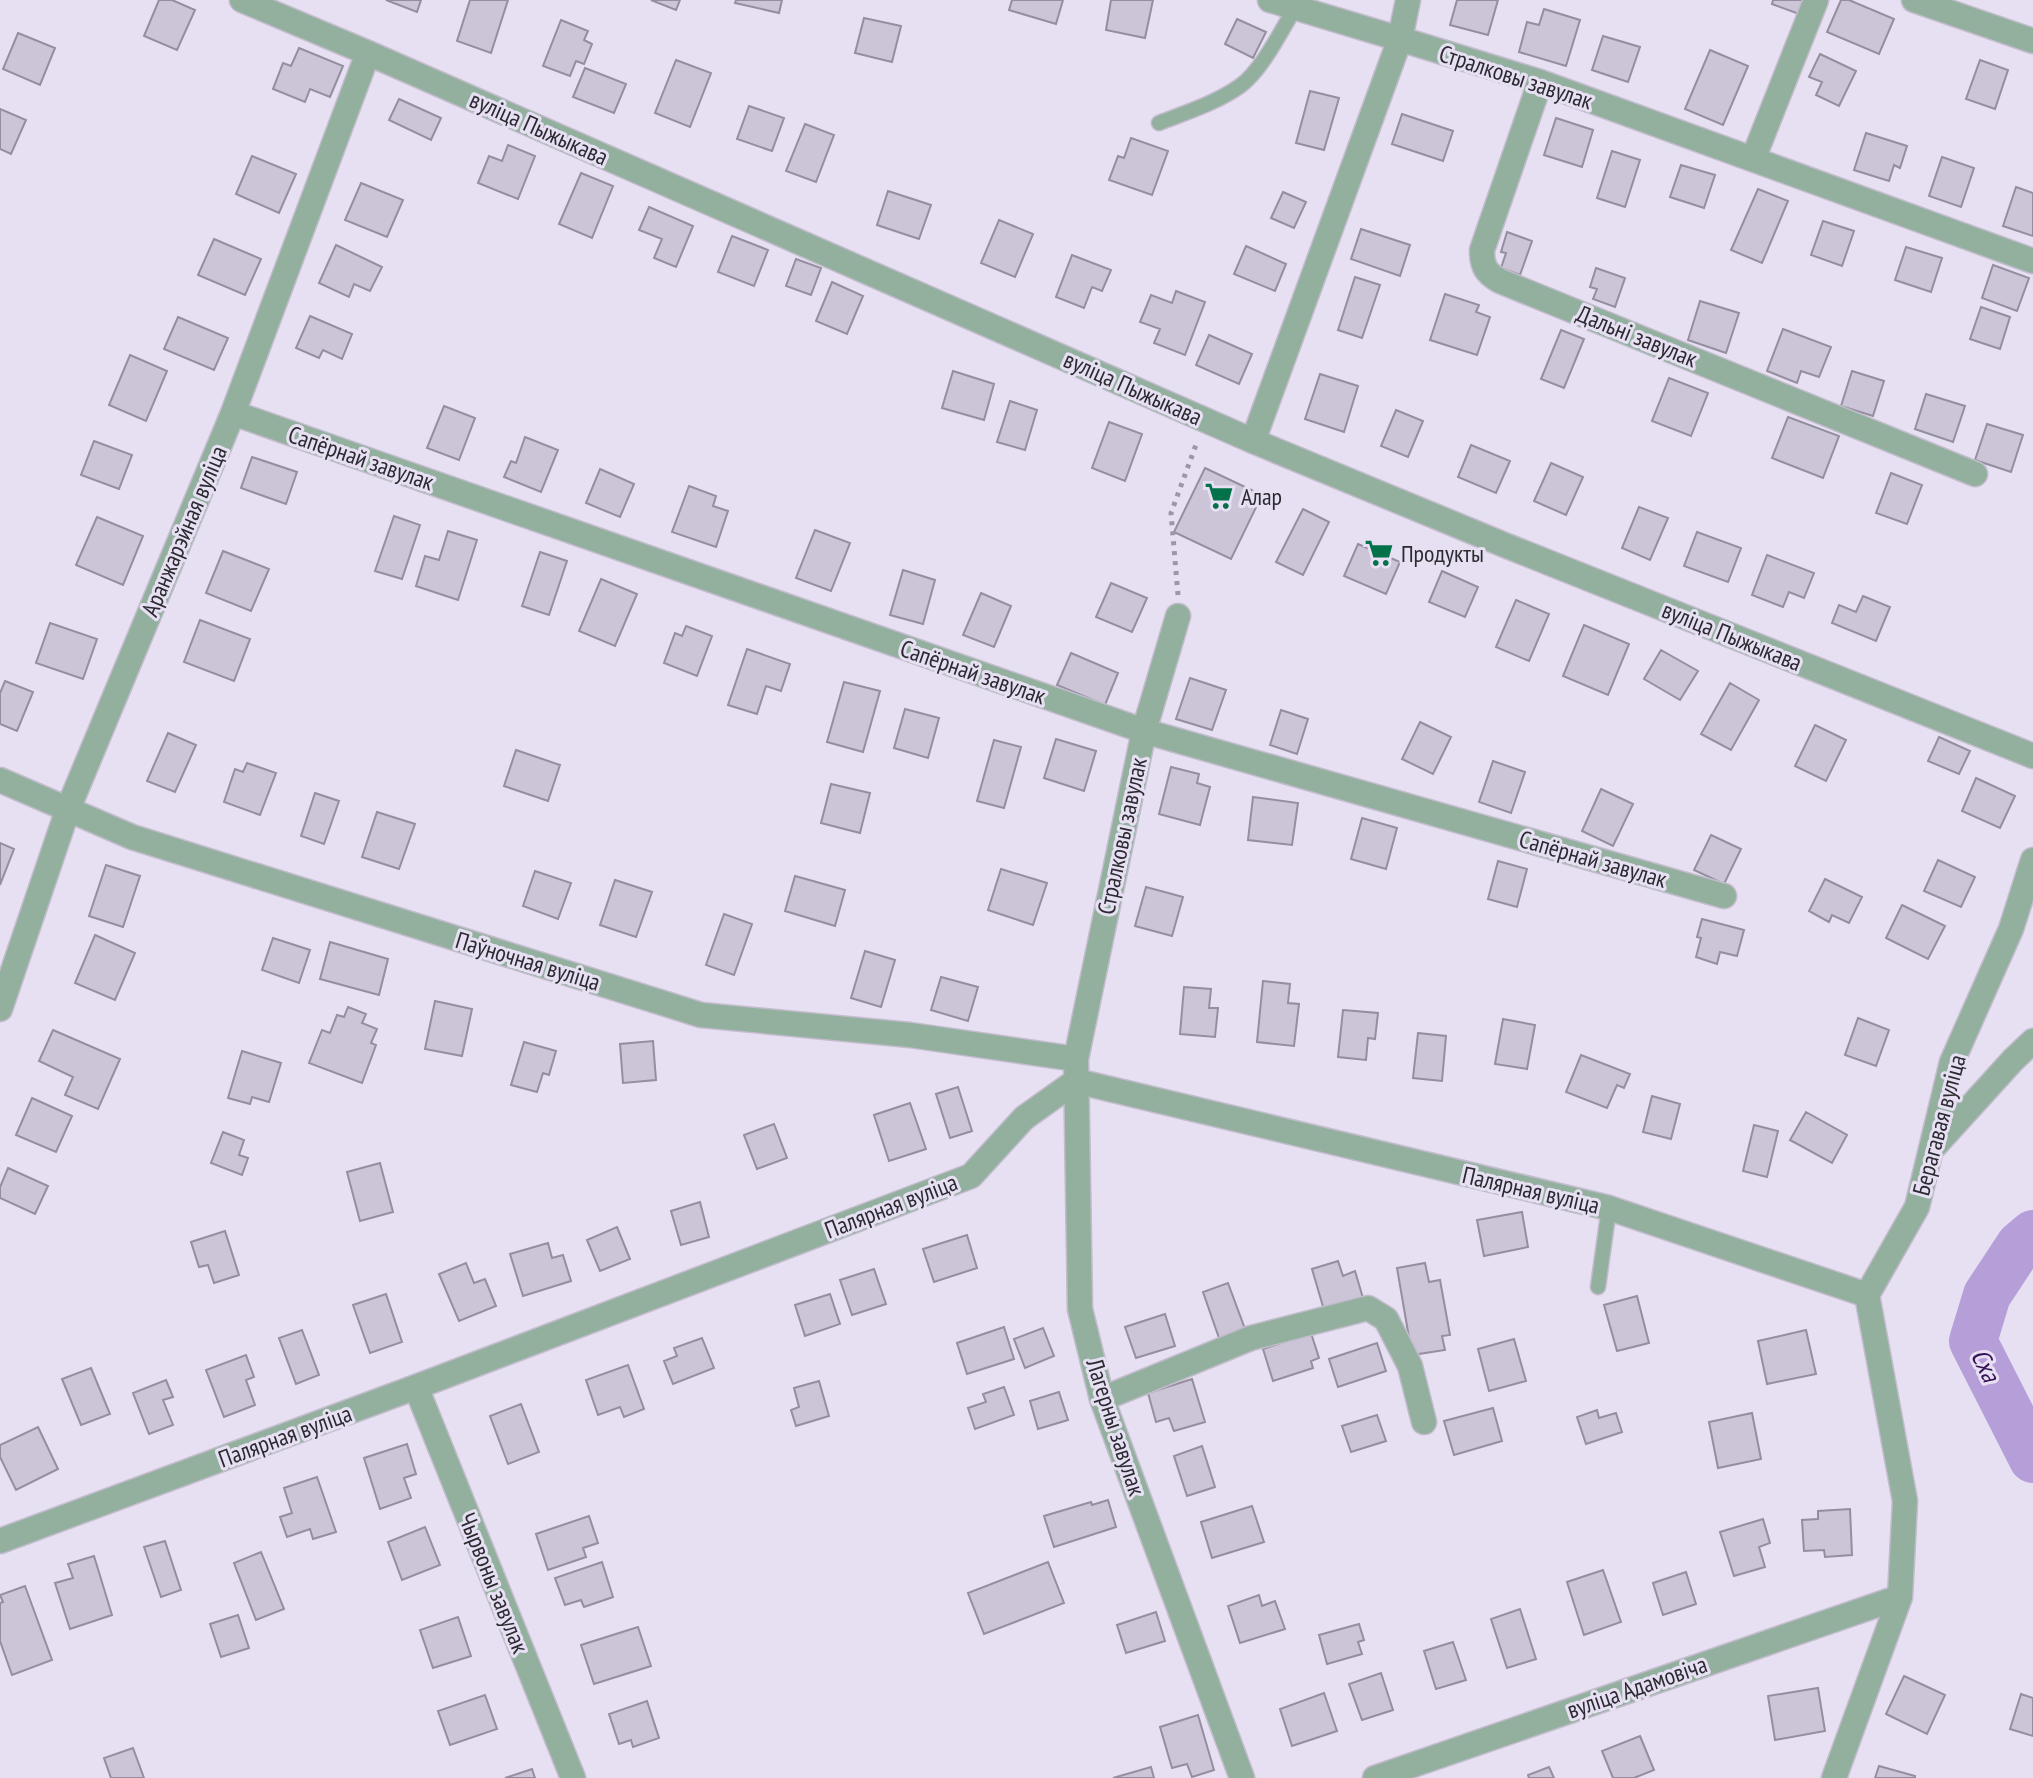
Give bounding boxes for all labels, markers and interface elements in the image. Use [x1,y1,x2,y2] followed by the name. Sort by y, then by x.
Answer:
[1435,38,1597,117] street label: Стралковы завулак
[465,84,613,172] street label: вуліца Пыжыкава
[1572,298,1702,374] street label: Дальні завулак
[1059,344,1207,432] street label: вуліца Пыжыкава
[284,419,439,498] street label: Сапёрнай завулак
[134,441,234,621] street label: Аранжарэйная вуліца
[1204,481,1234,511] supermarket icon: Алар
[1241,481,1282,512] place label: Алар
[1364,538,1394,568] supermarket icon: Продукты
[1401,538,1484,569] place label: Продукты
[1658,594,1806,678] street label: вуліца Пыжыкава
[896,633,1051,712] street label: Сапёрнай завулак
[1090,754,1154,917] street label: Стралковы завулак
[1516,823,1671,895] street label: Сапёрнай завулак
[452,924,604,998] street label: Паўночная вуліца
[1905,1051,1973,1199] street label: Берагавая вуліца
[1459,1159,1603,1221] street label: Палярная вуліца
[820,1166,962,1246] street label: Палярная вуліца
[1964,1343,2009,1388] water label: Сха
[1079,1354,1153,1500] street label: Лагерны завулак
[214,1398,356,1474] street label: Палярная вуліца
[452,1508,536,1658] street label: Чырвоны завулак
[1563,1649,1711,1725] street label: вуліца Адамовіча

